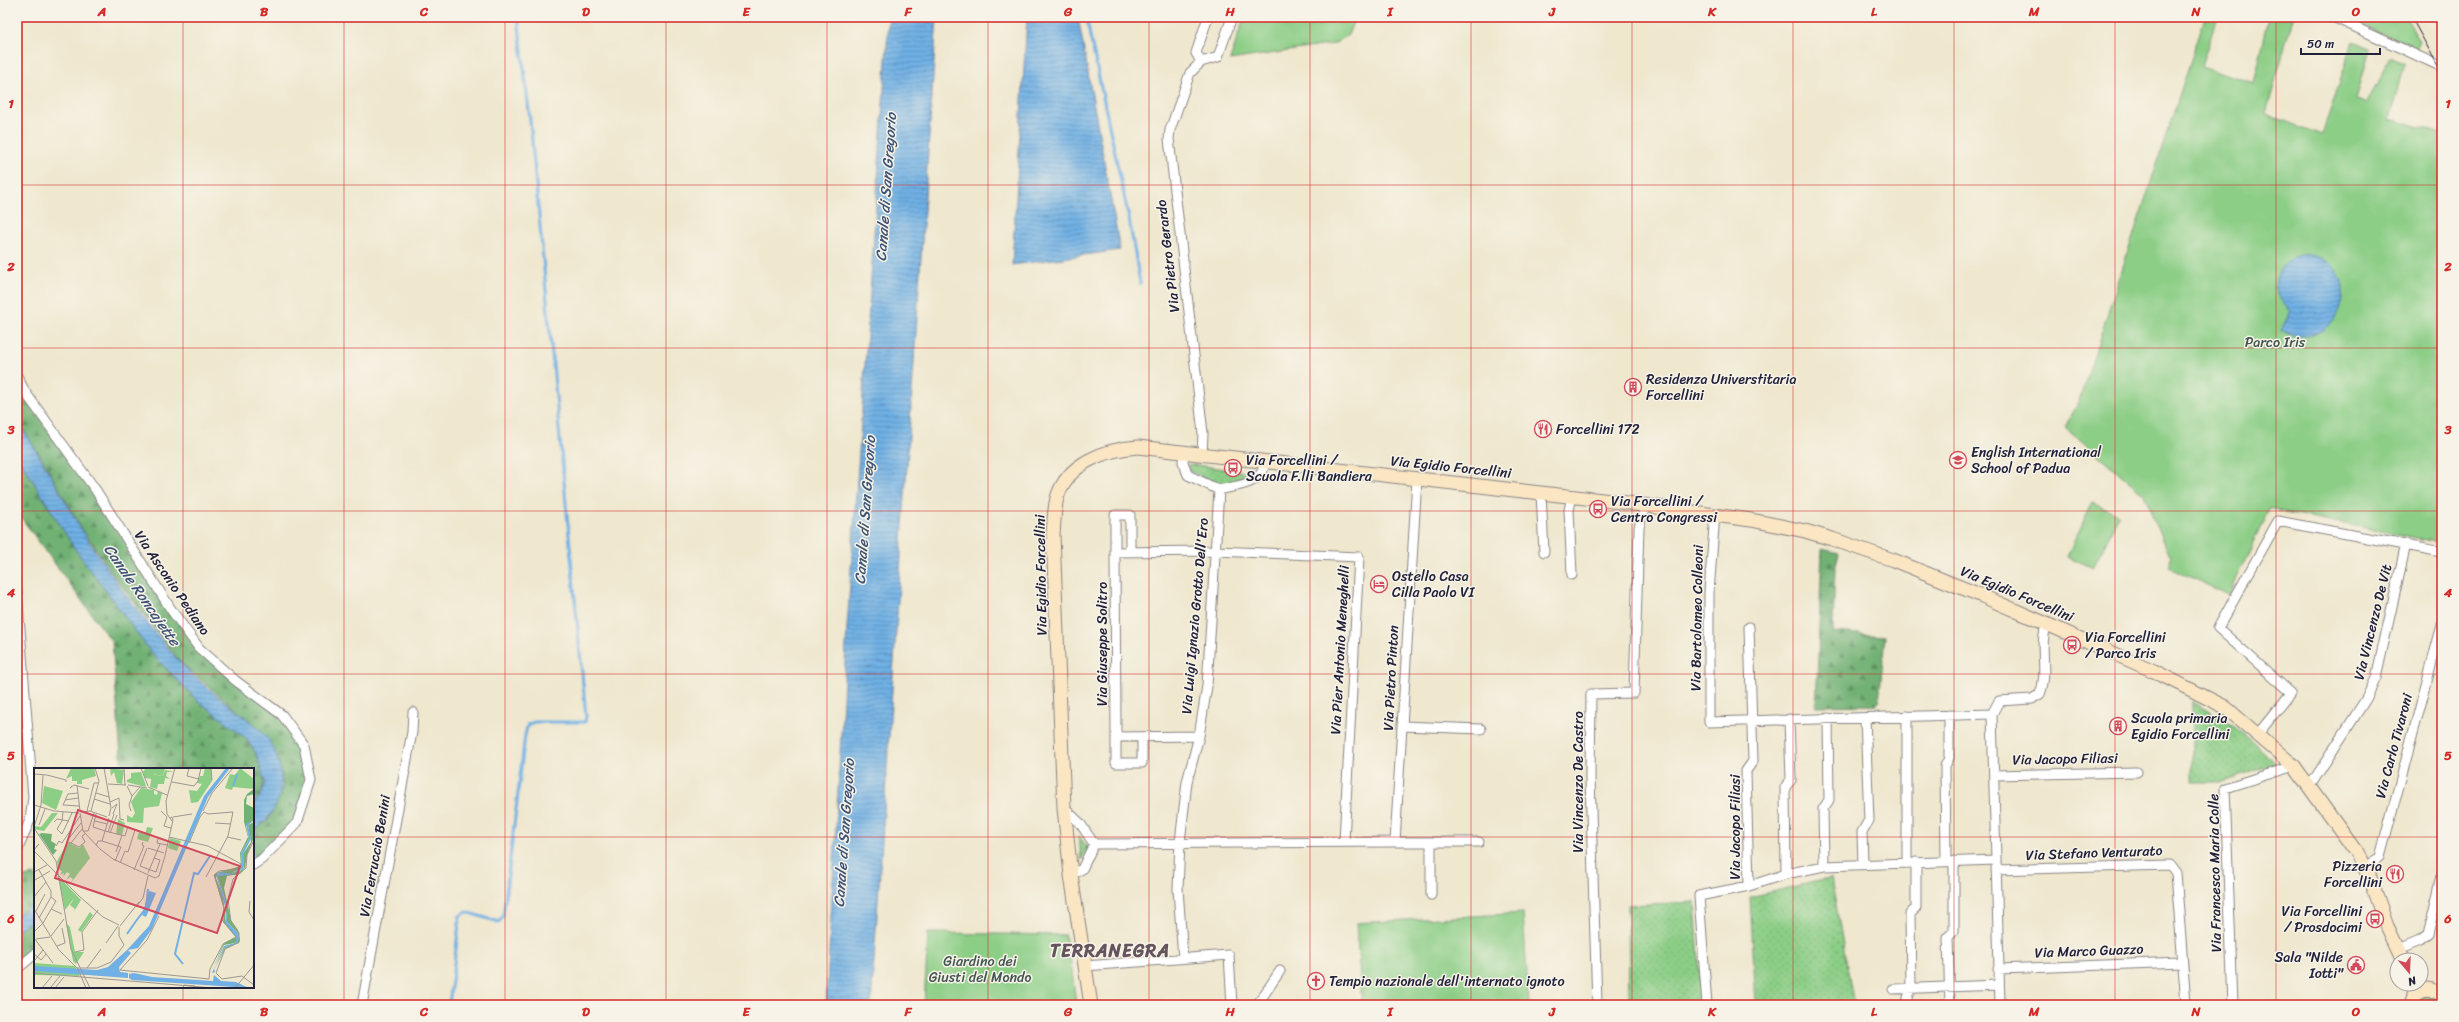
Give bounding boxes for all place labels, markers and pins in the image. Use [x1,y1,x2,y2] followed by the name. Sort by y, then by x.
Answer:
[1646,367,1796,408] place label: Residenza Universtitaria Forcellini
[1623,377,1643,397] building icon: Residenza Universtitaria Forcellini
[1556,417,1640,442] place label: Forcellini 172
[1533,419,1553,439] restaurant icon: Forcellini 172
[1971,440,2102,481] place label: English International School of Padua
[1246,448,1373,489] place label: Via Forcellini / Scuola F.lli Bandiera
[1948,450,1968,470] school or university icon: English International School of Padua
[1223,458,1243,478] bus stop icon: Via Forcellini / Scuola F.lli Bandiera
[1611,489,1718,530] place label: Via Forcellini / Centro Congressi
[1588,499,1608,519] bus stop icon: Via Forcellini / Centro Congressi
[1392,564,1476,605] place label: Ostello Casa Cilla Paolo VI
[1369,574,1389,594] hotel icon: Ostello Casa Cilla Paolo VI
[2085,625,2167,666] place label: Via Forcellini / Parco Iris
[2062,635,2082,655] bus stop icon: Via Forcellini / Parco Iris
[2131,706,2231,747] place label: Scuola primaria Egidio Forcellini
[2108,716,2128,736] building icon: Scuola primaria Egidio Forcellini
[2324,854,2383,895] place label: Pizzeria Forcellini
[2385,864,2405,884] restaurant icon: Pizzeria Forcellini
[2281,899,2363,940] place label: Via Forcellini / Prosdocimi
[2365,909,2385,929] bus stop icon: Via Forcellini / Prosdocimi
[2274,945,2344,986] place label: Sala "Nilde Iotti"
[2346,955,2366,975] public building icon: Sala "Nilde Iotti"
[1329,969,1565,994] place label: Tempio nazionale dell'internato ignoto
[1306,971,1326,991] church icon: Tempio nazionale dell'internato ignoto

